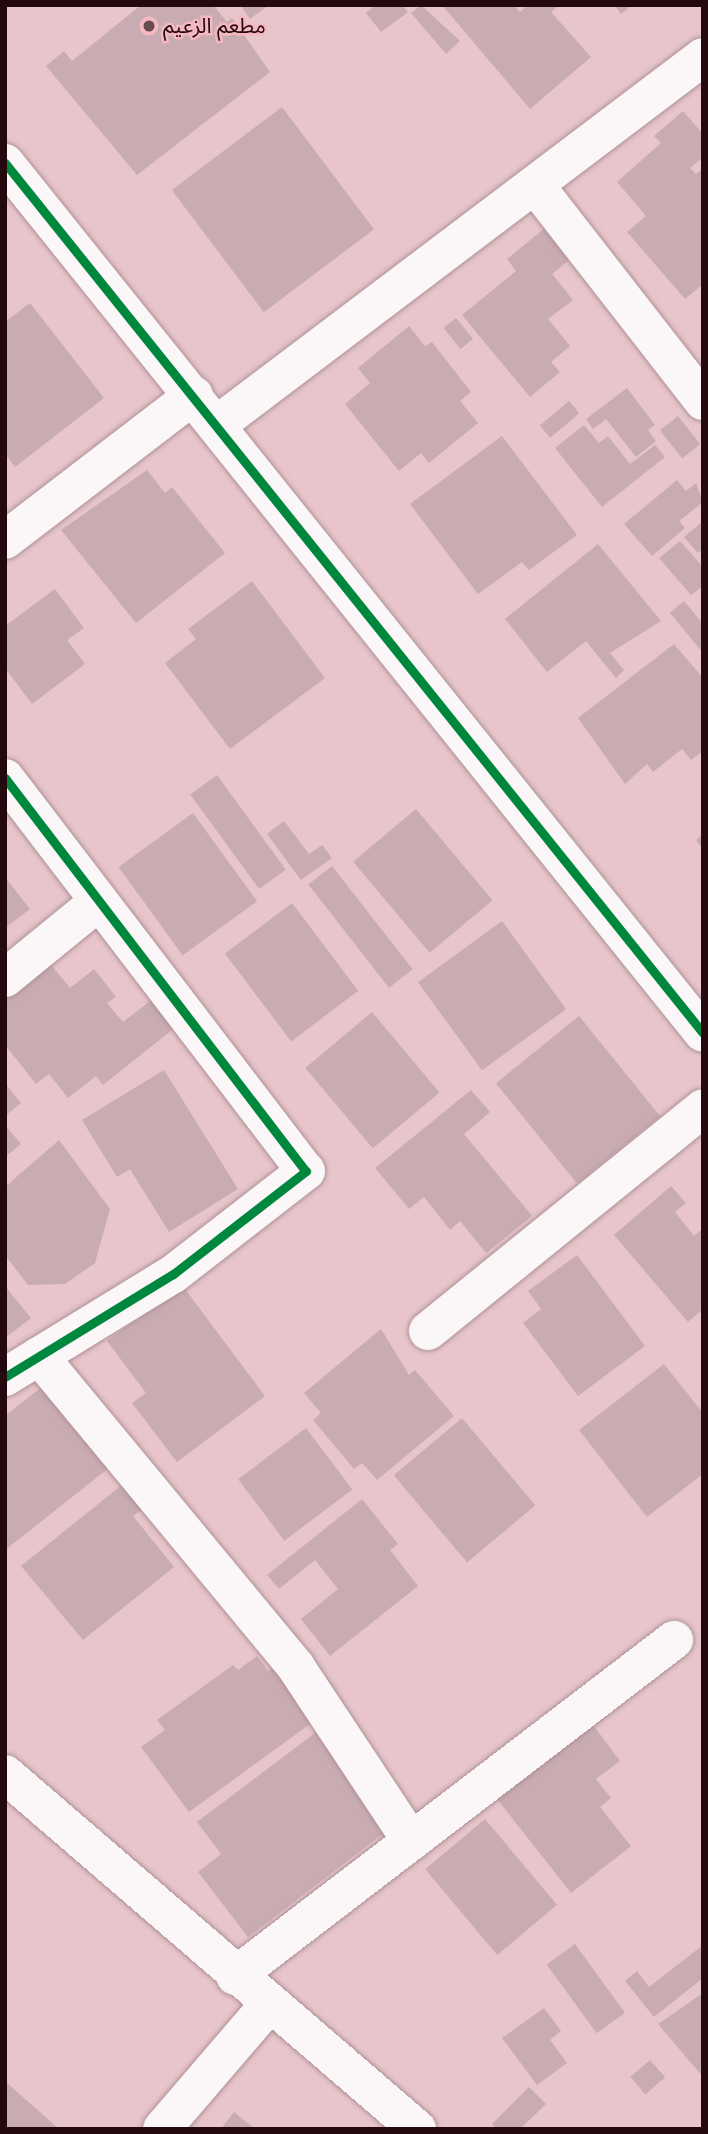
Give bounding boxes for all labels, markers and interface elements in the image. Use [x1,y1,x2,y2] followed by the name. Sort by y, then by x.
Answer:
[163,13,266,39] place label: مطعم الزعيم
[141,18,157,34] marker: مطعم الزعيم

